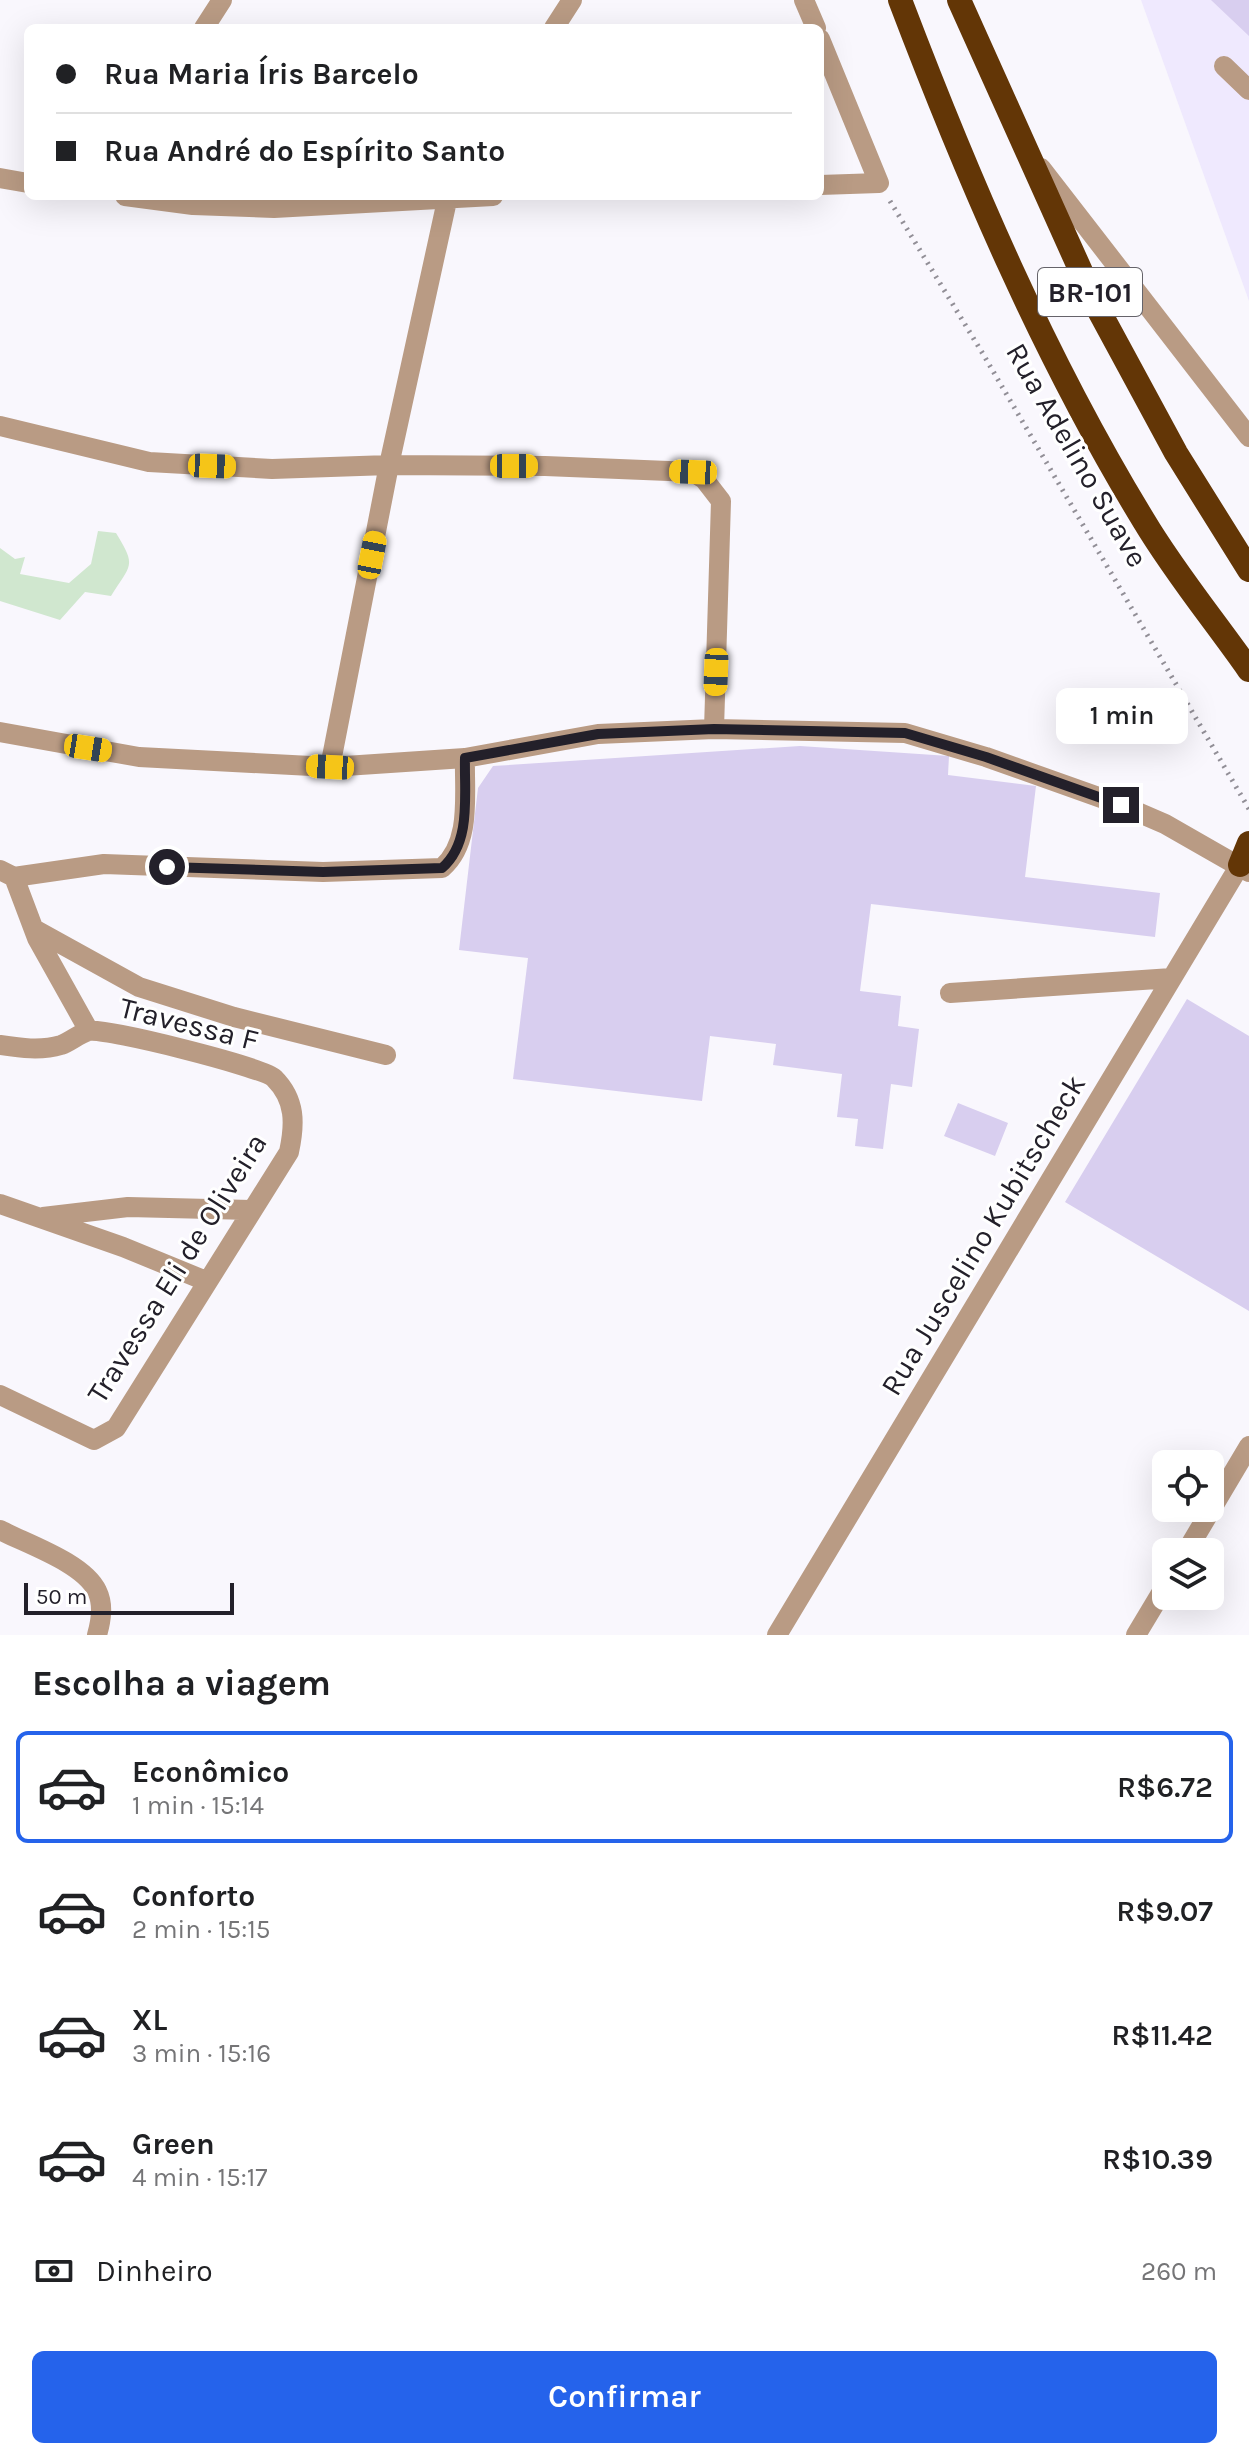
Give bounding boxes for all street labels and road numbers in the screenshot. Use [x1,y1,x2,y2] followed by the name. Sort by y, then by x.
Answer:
[1038,268,1142,316] road number: BR-101
[998,337,1156,573] street label: Rua Adelino Suave
[116,989,262,1059] street label: Travessa F
[873,1068,1093,1402] street label: Rua Juscelino Kubitscheck
[79,1127,275,1409] street label: Travessa Eli de Oliveira

